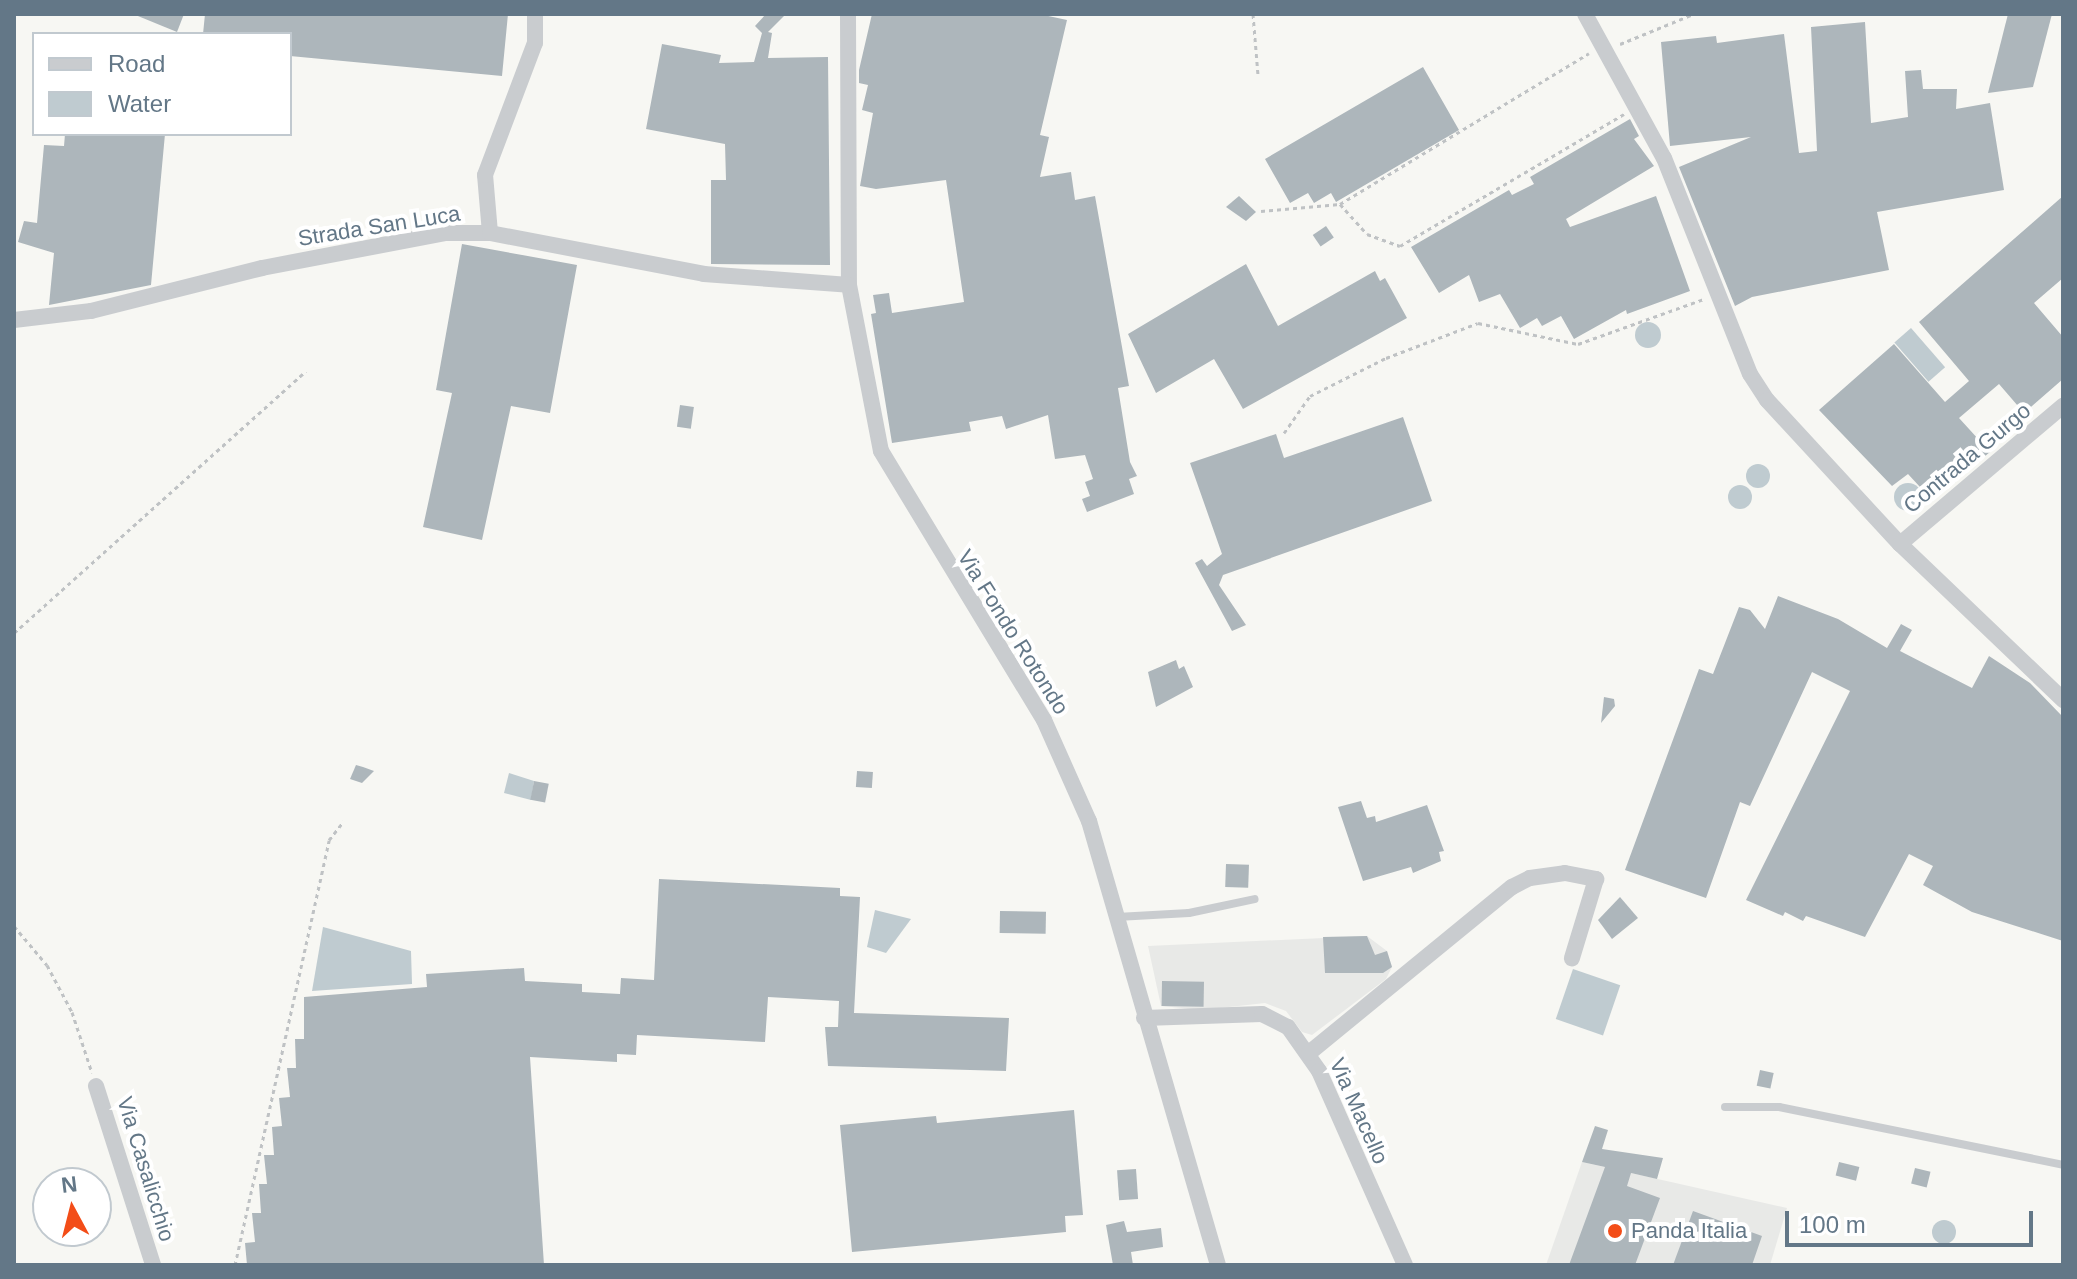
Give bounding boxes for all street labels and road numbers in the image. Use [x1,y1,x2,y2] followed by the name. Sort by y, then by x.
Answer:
[296,200,462,252] street label: Strada San Luca
[1898,397,2036,519] street label: Contrada Gurgo
[952,545,1074,719] street label: Via Fondo Rotondo
[1324,1054,1394,1168] street label: Via Macello
[111,1093,181,1245] street label: Via Casalicchio

